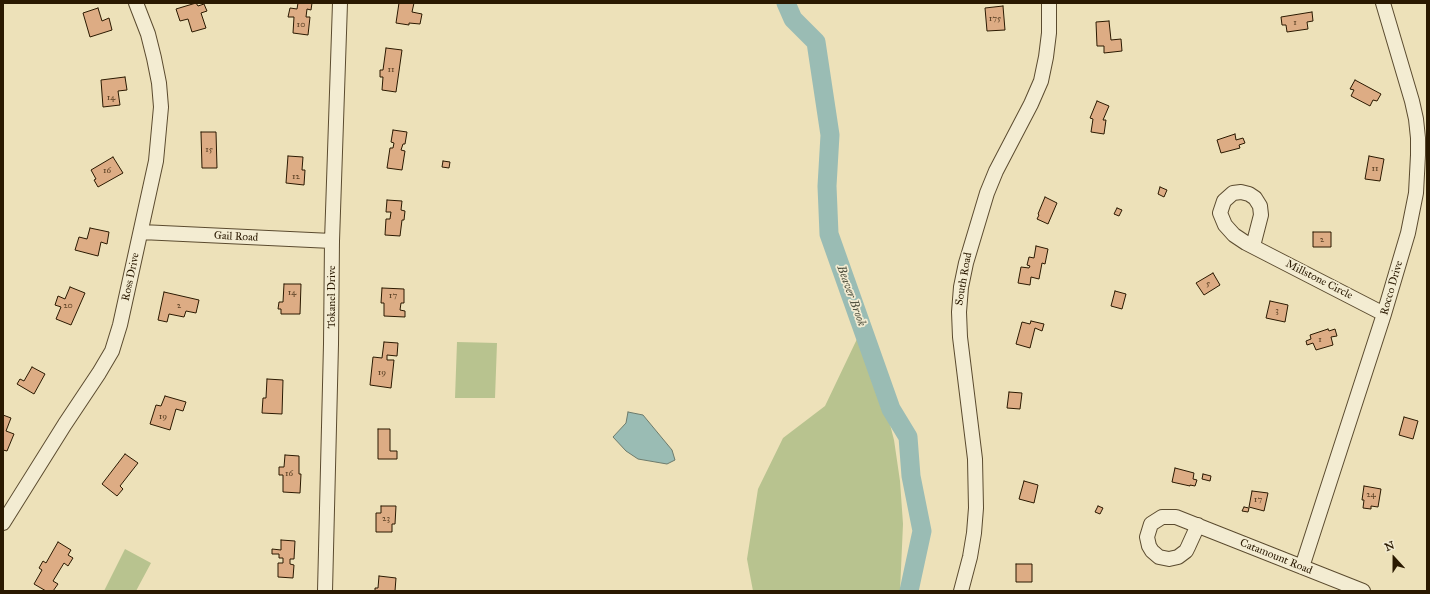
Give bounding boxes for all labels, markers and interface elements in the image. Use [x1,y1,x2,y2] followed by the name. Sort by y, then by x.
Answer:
[989,14,1001,24] house number: 175
[1293,18,1297,28] house number: 1
[297,20,305,30] house number: 10
[387,65,395,75] house number: 11
[107,93,115,103] house number: 14
[205,145,213,155] house number: 15
[1371,164,1379,174] house number: 11
[103,166,111,176] house number: 16
[292,172,300,182] house number: 12
[213,229,259,245] street label: Gail Road
[1320,235,1324,245] house number: 2
[953,251,975,307] street label: South Road
[119,252,143,302] street label: Ross Drive
[1283,257,1355,303] street label: Millstone Circle
[1378,259,1406,317] street label: Rocco Drive
[833,263,869,329] water label: Beaver Brook
[325,265,339,329] street label: Tokanel Drive
[1206,279,1210,289] house number: 5
[288,288,296,298] house number: 14
[389,291,397,301] house number: 17
[63,301,73,311] house number: 20
[177,301,181,311] house number: 2
[1275,306,1279,316] house number: 3
[1318,335,1322,345] house number: 1
[378,368,386,378] house number: 19
[159,412,167,422] house number: 19
[285,469,293,479] house number: 16
[1366,490,1376,500] house number: 24
[1254,495,1262,505] house number: 17
[382,514,390,524] house number: 23
[1238,536,1314,578] street label: Catamount Road
[1374,538,1414,578] north arrow
[1383,539,1396,554] text: N

